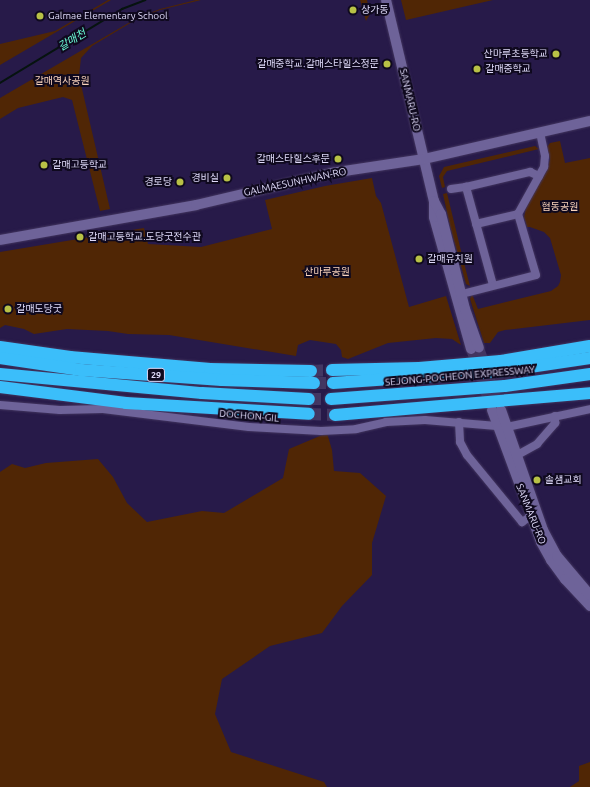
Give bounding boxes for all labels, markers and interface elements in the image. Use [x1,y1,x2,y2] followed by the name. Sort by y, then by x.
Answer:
[361,4,389,16] place label: 상가동
[348,5,358,15] marker: 상가동
[48,10,168,22] place label: Galmae Elementary School
[35,11,45,21] marker: Galmae Elementary School
[56,27,88,53] water label: 갈매천
[484,48,548,60] place label: 산마루초등학교
[551,49,561,59] marker: 산마루초등학교
[257,58,379,70] place label: 갈매중학교.갈매스타힐스정문
[382,59,392,69] marker: 갈매중학교.갈매스타힐스정문
[485,63,531,75] place label: 갈매중학교
[472,64,482,74] marker: 갈매중학교
[397,67,423,133] street label: SANMARU-RO
[34,75,90,87] park label: 갈매역사공원
[256,153,330,165] place label: 갈매스타힐스후문
[333,154,343,164] marker: 갈매스타힐스후문
[52,159,107,171] place label: 갈매고등학교
[39,160,49,170] marker: 갈매고등학교
[242,165,348,199] street label: GALMAESUNHWAN-RO
[191,172,219,184] place label: 경비실
[222,173,232,183] marker: 경비실
[144,176,172,188] place label: 경로당
[175,177,185,187] marker: 경로당
[542,201,578,213] park label: 협동공원
[88,231,201,243] place label: 갈매고등학교.도당굿전수관
[75,232,85,242] marker: 갈매고등학교.도당굿전수관
[427,253,473,265] place label: 갈매유치원
[414,254,424,264] marker: 갈매유치원
[304,266,350,278] park label: 산마루공원
[16,303,62,315] place label: 갈매도당굿
[3,304,13,314] marker: 갈매도당굿
[384,363,536,389] street label: SEJONG-POCHEON EXPRESSWAY
[146,368,166,382] road number: 29
[219,407,279,425] street label: DOCHON-GIL
[545,474,582,486] place label: 솔샘교회
[532,475,542,485] marker: 솔샘교회
[513,482,549,546] street label: SANMARU-RO

